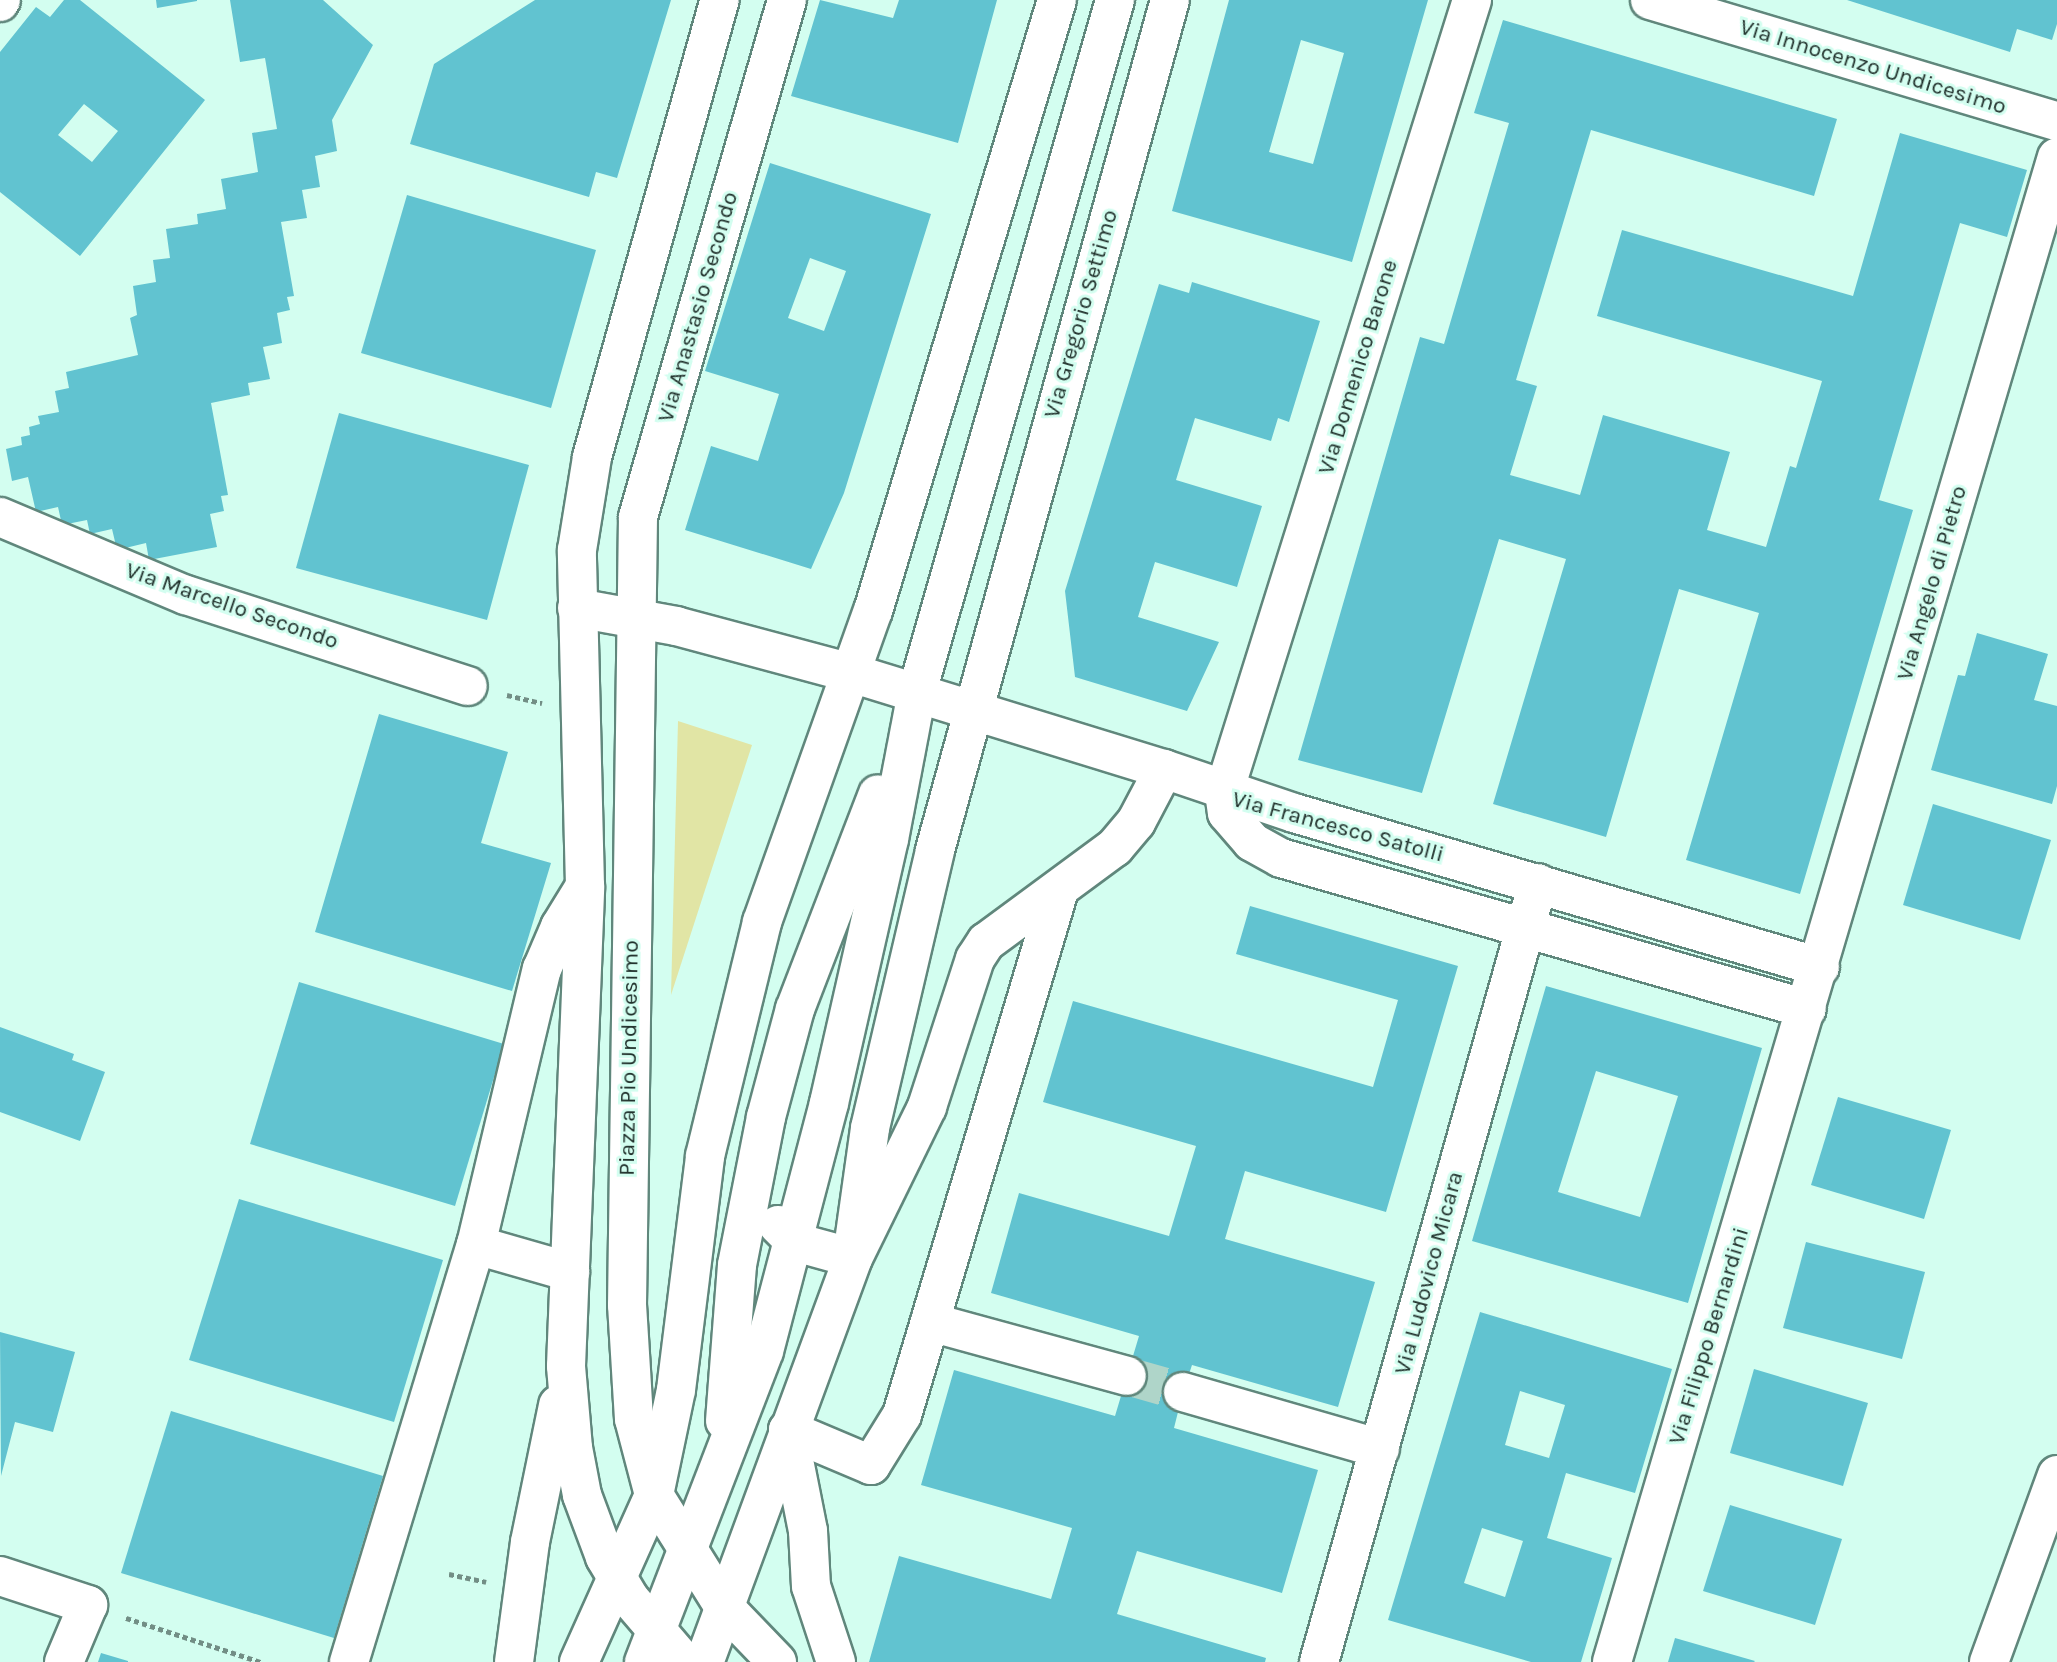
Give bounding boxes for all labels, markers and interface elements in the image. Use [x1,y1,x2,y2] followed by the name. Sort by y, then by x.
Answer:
[1736,13,2010,121] street label: Via Innocenzo Undicesimo
[652,189,744,425] street label: Via Anastasio Secondo
[1038,207,1124,421] street label: Via Gregorio Settimo
[1312,256,1404,478] street label: Via Domenico Barone
[1891,483,1973,683] street label: Via Angelo di Pietro
[122,557,342,655] street label: Via Marcello Secondo
[1229,785,1447,869] street label: Via Francesco Satolli
[613,940,645,1176] street label: Piazza Pio Undicesimo
[1389,1169,1469,1377] street label: Via Ludovico Micara
[1663,1224,1755,1448] street label: Via Filippo Bernardini

